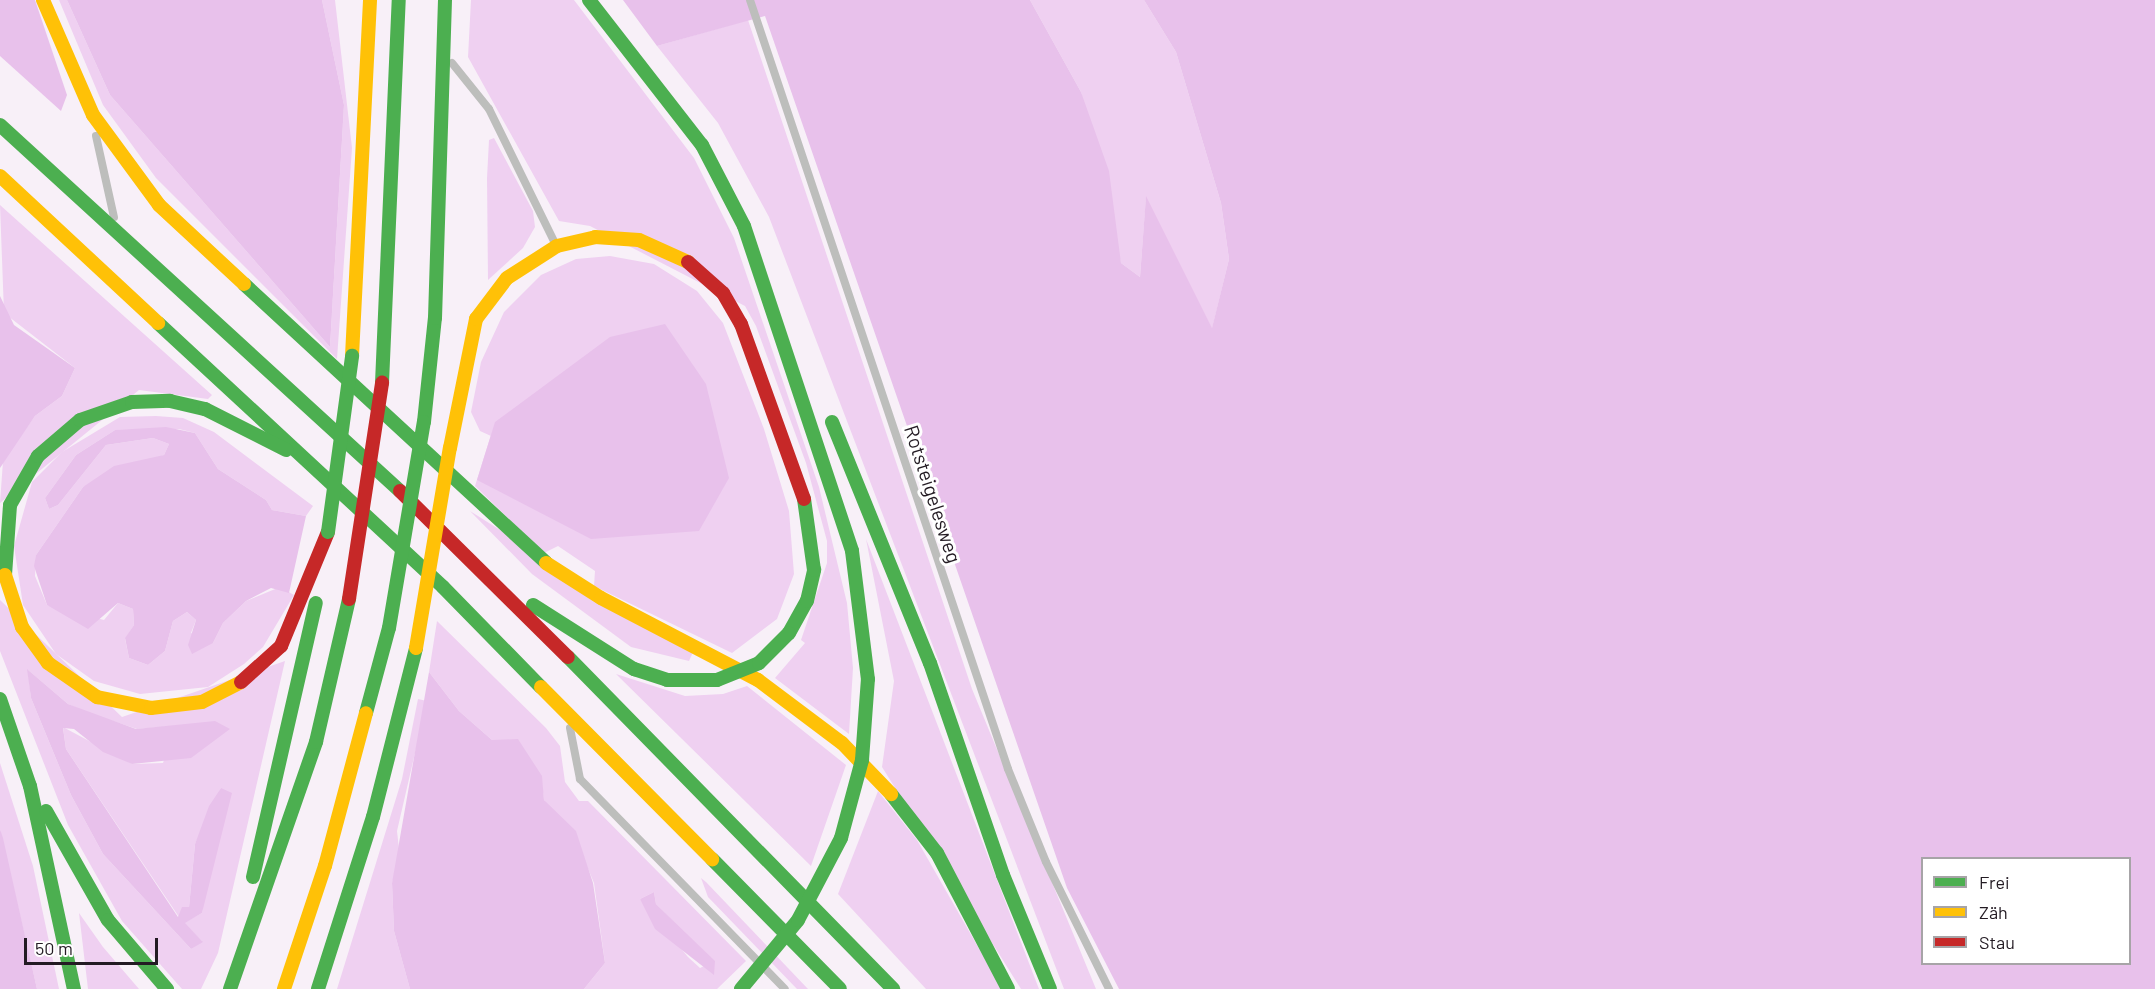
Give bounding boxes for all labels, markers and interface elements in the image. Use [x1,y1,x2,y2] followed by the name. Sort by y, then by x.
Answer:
[899,422,967,566] street label: Rotsteigelesweg
[1921,857,2131,965] legend
[1979,871,2010,893] text: Frei
[1979,901,2008,923] text: Zäh
[27,926,160,964] scale bar
[1979,931,2015,953] text: Stau
[35,937,73,959] text: 50 m

